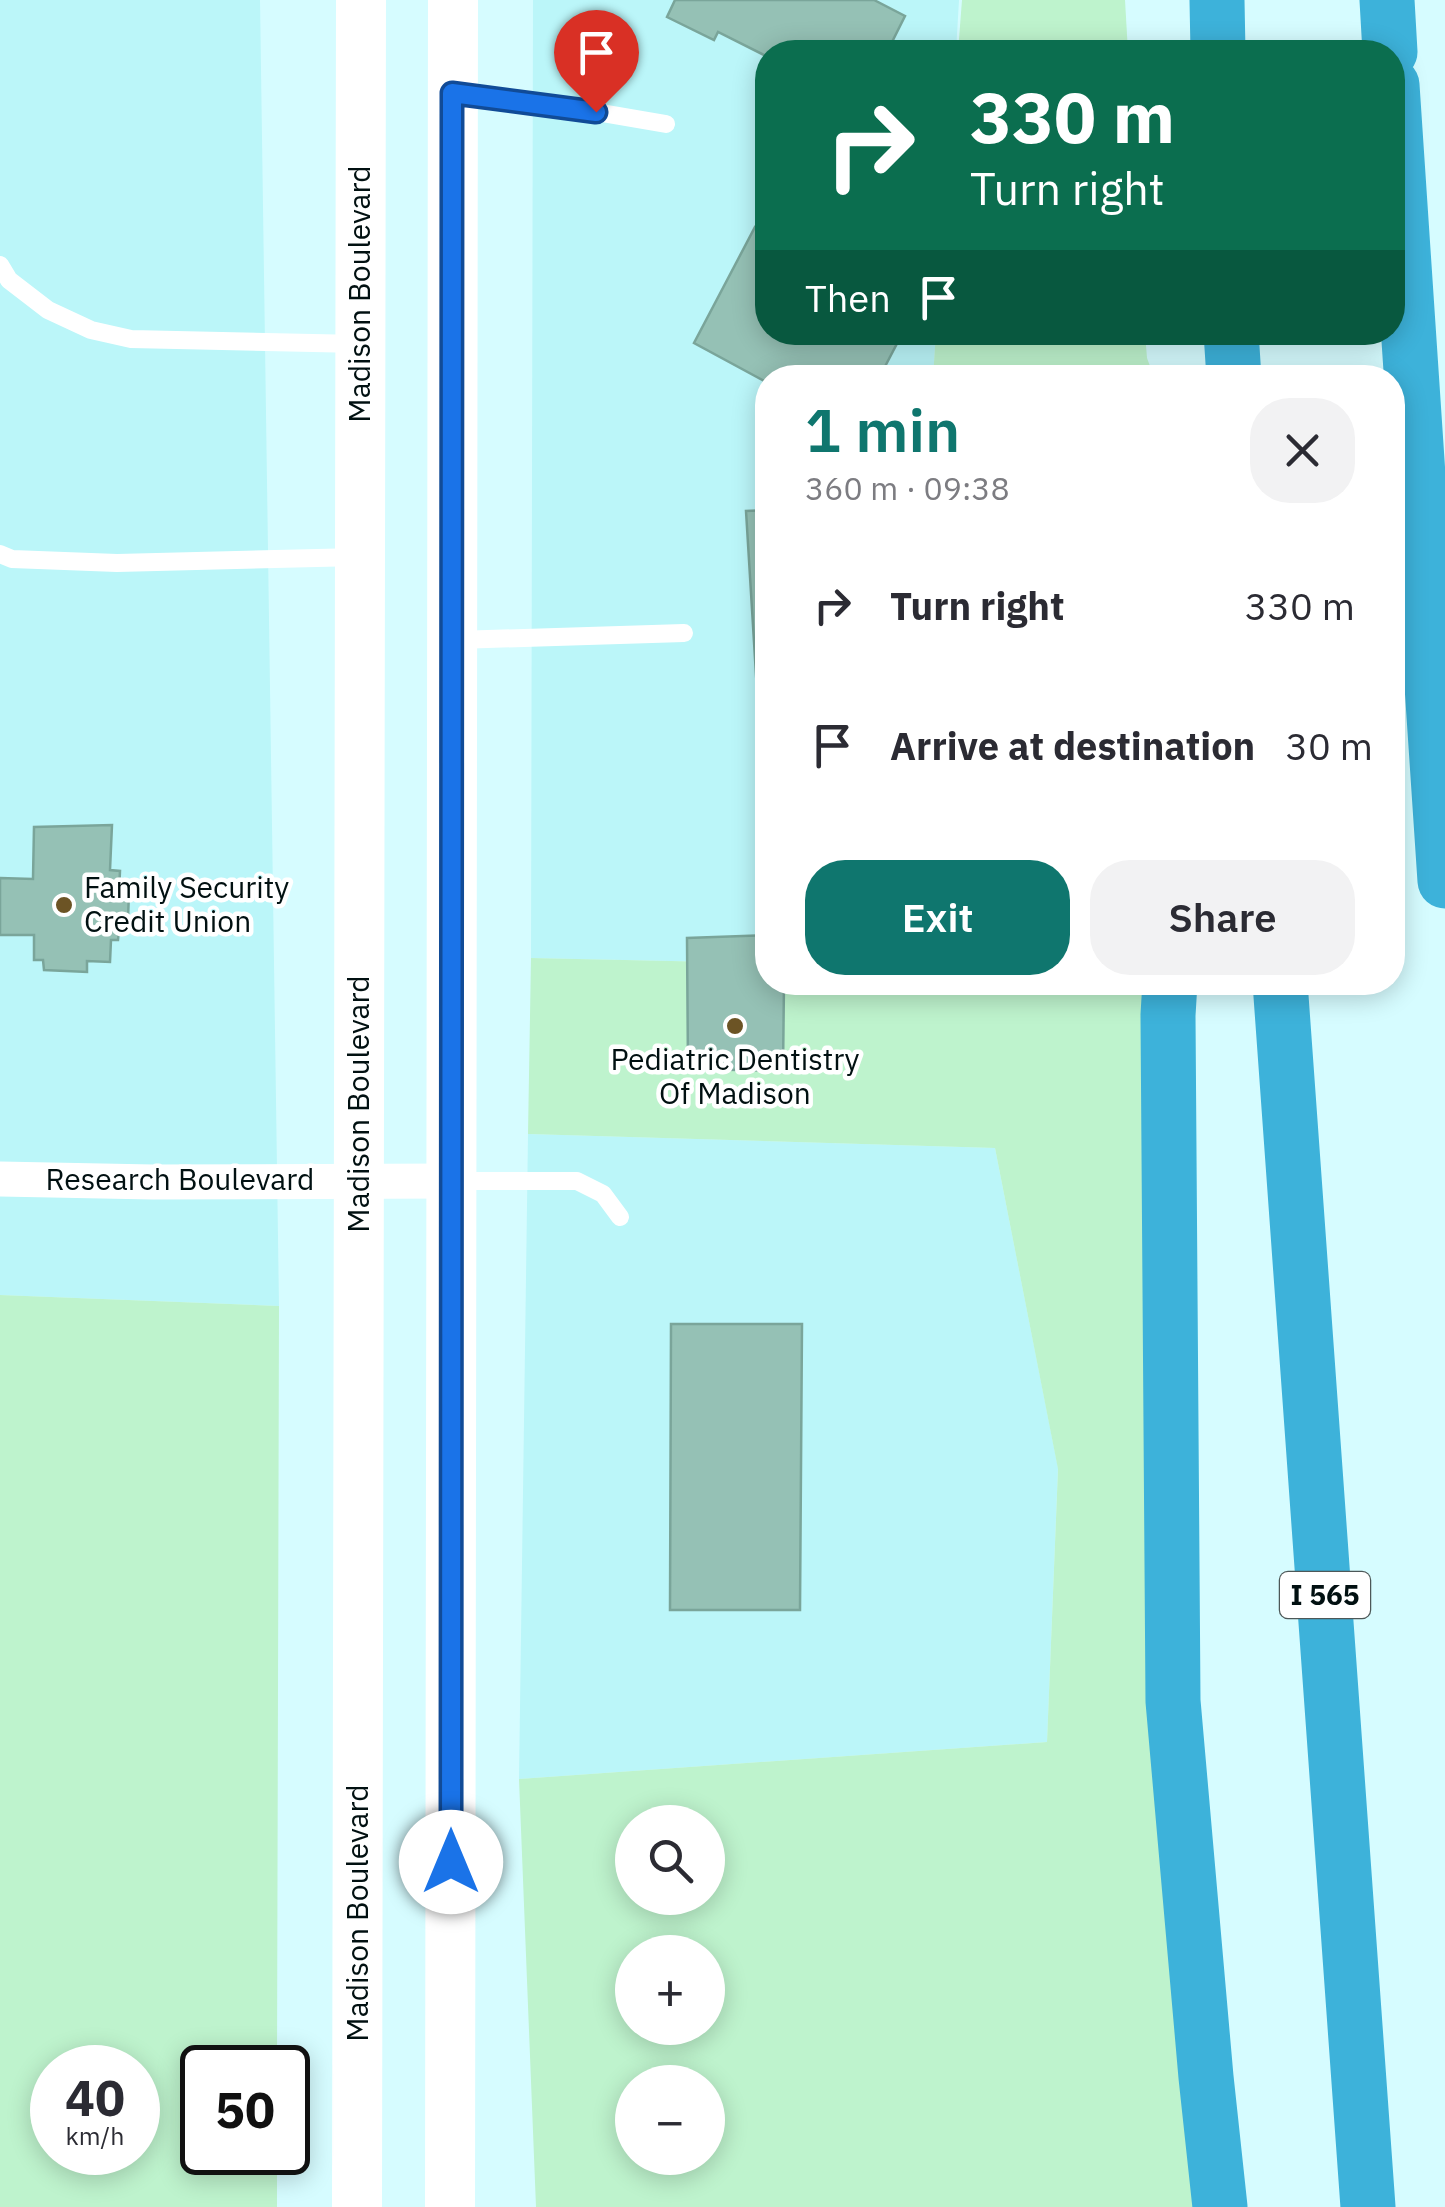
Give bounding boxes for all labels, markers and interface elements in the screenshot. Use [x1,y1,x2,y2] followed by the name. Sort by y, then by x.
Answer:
[554,10,639,113] pin
[569,25,624,80] icon: arrive
[970,71,1175,162] text: 330 m
[805,80,935,210] icon: right
[970,159,1165,217] text: Turn right
[339,165,378,423] street label: Madison Boulevard
[911,270,966,325] icon: arrive
[805,273,891,322] text: Then
[805,390,960,469] text: 1 min
[1250,398,1355,503] button: close
[805,467,1010,509] text: 360 m · 09:38
[805,578,860,633] icon: right
[890,581,1065,630] text: Turn right
[1244,581,1355,630] text: 330 m
[805,718,860,773] icon: arrive
[890,721,1255,770] text: Arrive at destination
[1285,721,1373,770] text: 30 m
[805,860,1070,975] button: Exit
[1090,860,1355,975] button: Share
[84,867,289,940] place label: Family Security Credit Union
[53,894,75,916] marker: Family Security Credit Union
[338,975,377,1233] street label: Madison Boulevard
[724,1015,746,1037] marker: Pediatric Dentistry Of Madison
[610,1039,860,1112] place label: Pediatric Dentistry Of Madison
[46,1159,314,1198] street label: Research Boulevard
[1280,1572,1370,1618] road number: I 565
[337,1784,376,2042] street label: Madison Boulevard
[615,1805,725,2175] map controls
[615,1805,725,1915] button: search
[399,1810,503,1914] position arrow
[615,1935,725,2045] button: +
[180,2045,310,2175] speed limit sign: 50
[65,2065,125,2130] text: 40
[615,2065,725,2175] button: −
[66,2119,124,2152] text: km/h

